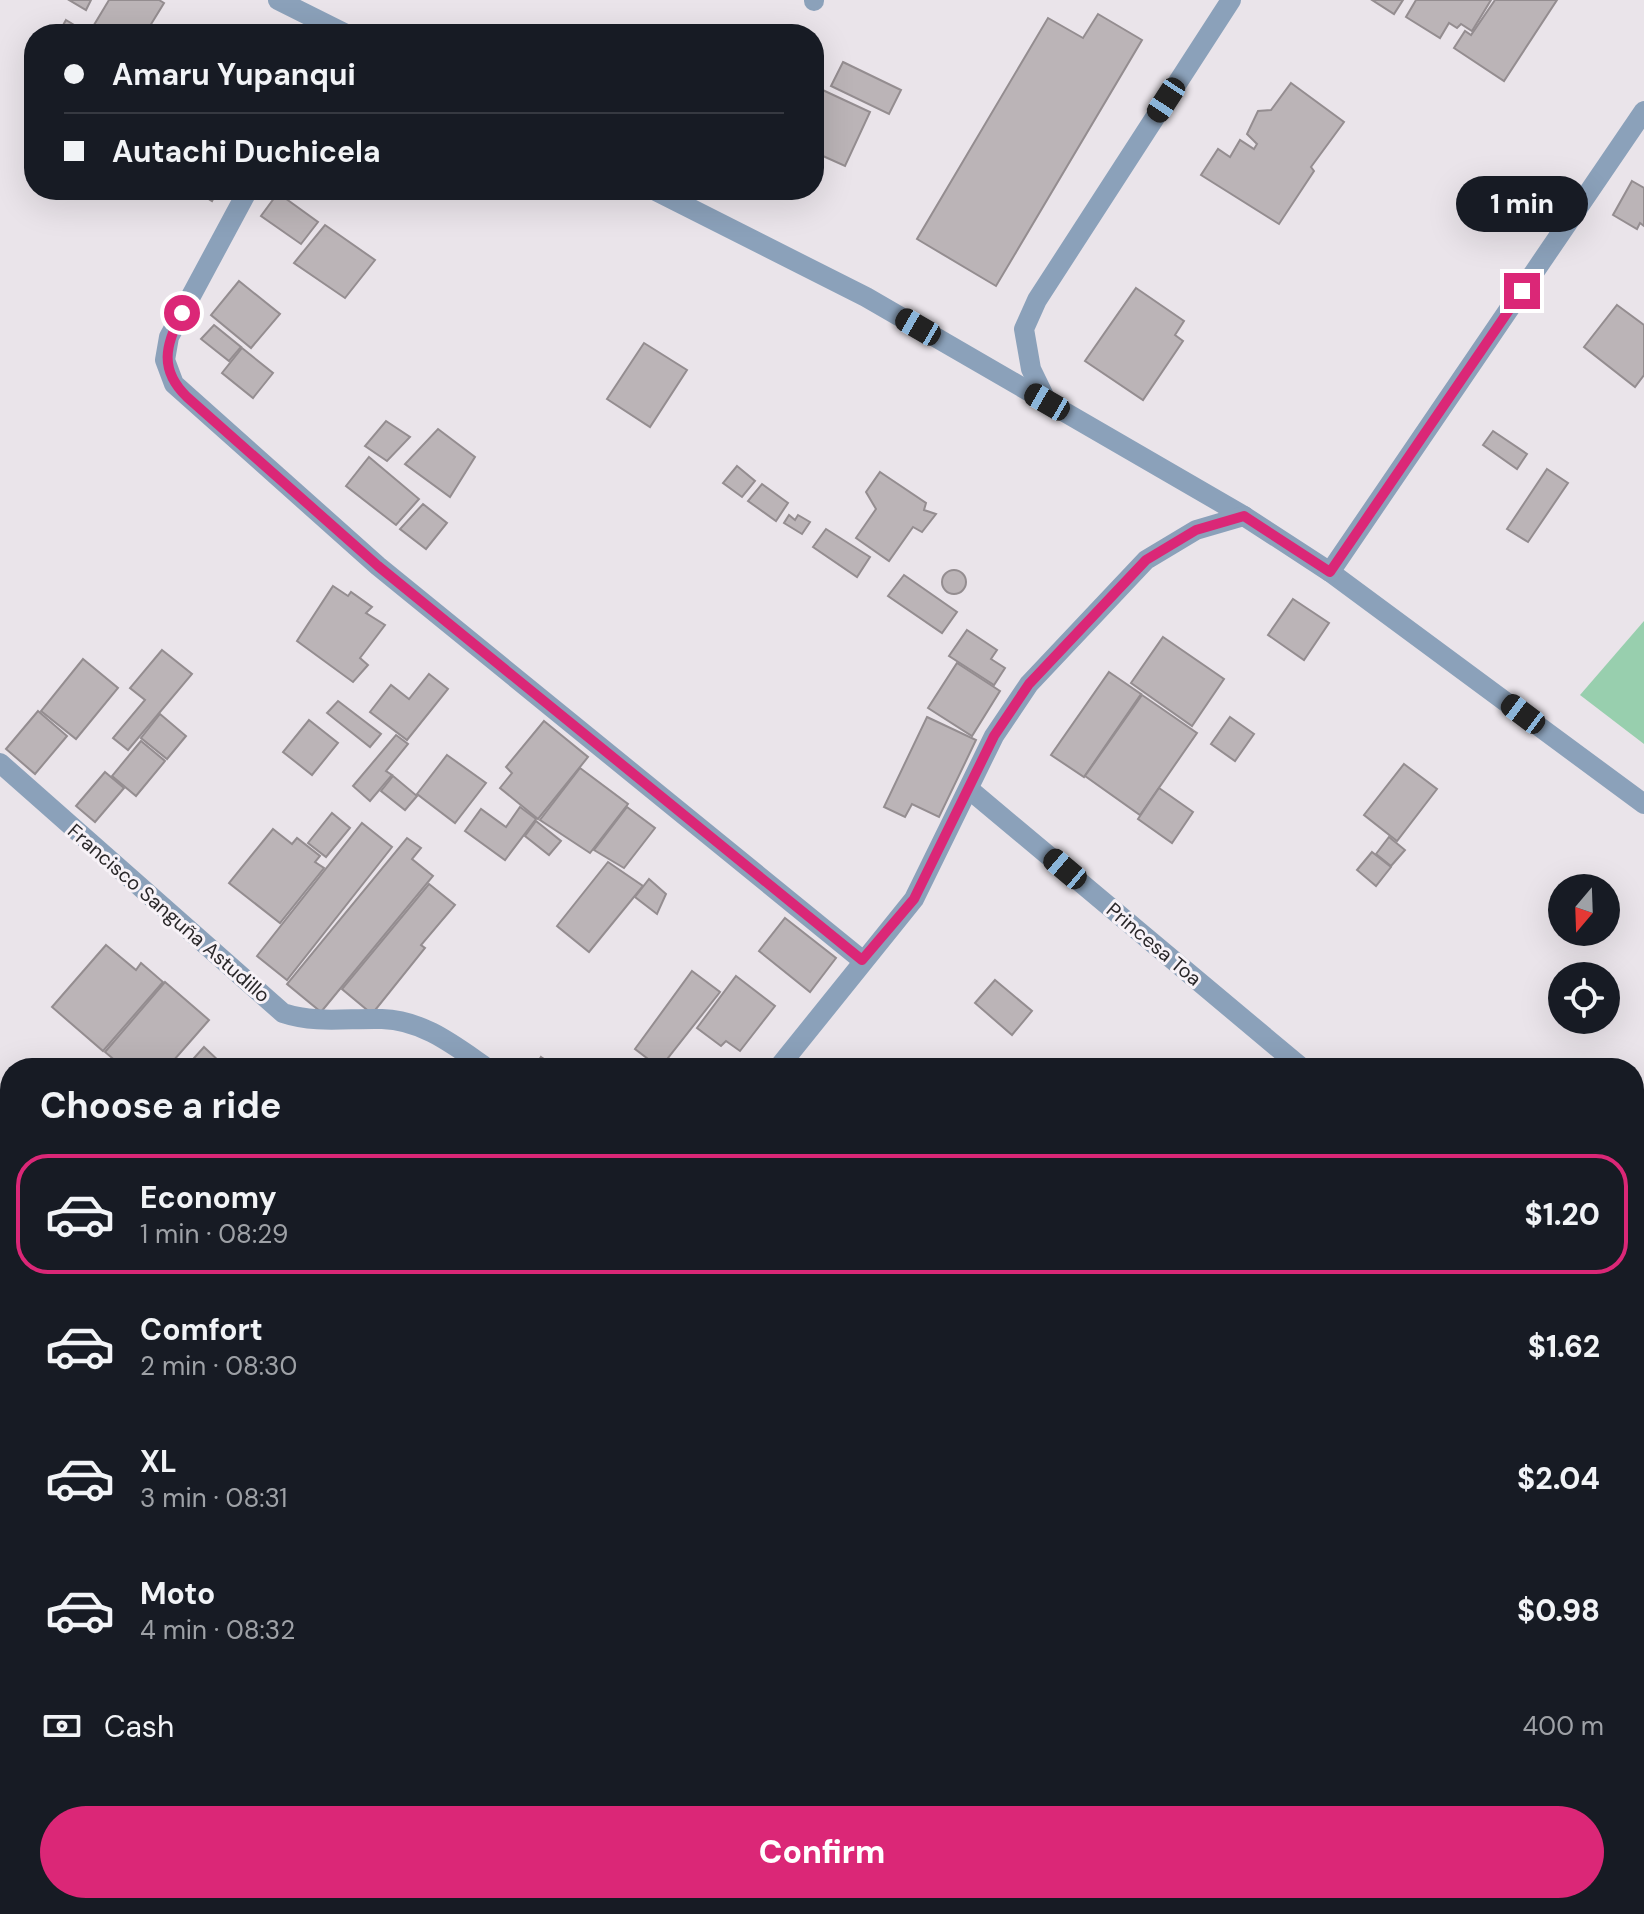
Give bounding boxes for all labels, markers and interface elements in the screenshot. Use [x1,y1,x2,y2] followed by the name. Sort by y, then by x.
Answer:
[112,55,356,94] text: Amaru Yupanqui
[1143,73,1189,127] car
[112,132,381,171] text: Autachi Duchicela
[1456,175,1588,231] callout: 1 min
[1490,187,1554,221] text: 1 min
[1504,273,1540,309] route end
[164,295,200,331] route start
[891,305,945,349] car
[1020,380,1074,424] car
[1497,690,1549,738] car
[62,818,276,1008] street label: Francisco Sanguña Astudillo
[1039,844,1091,894] car
[1548,874,1620,946] north arrow
[1548,874,1620,1034] map controls
[1101,897,1207,991] street label: Princesa Toa
[1548,962,1620,1034] button: locate
[40,1082,281,1129] text: Choose a ride
[44,1178,116,1250] icon: car
[140,1178,277,1217] text: Economy
[1525,1195,1600,1234] text: $1.20
[140,1217,288,1251] text: 1 min · 08:29
[44,1310,116,1382] icon: car
[140,1310,263,1349] text: Comfort
[1528,1327,1600,1366] text: $1.62
[140,1349,297,1383] text: 2 min · 08:30
[44,1442,116,1514] icon: car
[140,1442,177,1481] text: XL
[1517,1459,1600,1498] text: $2.04
[140,1481,287,1515] text: 3 min · 08:31
[44,1574,116,1646] icon: car
[140,1574,215,1613] text: Moto
[1517,1591,1600,1630] text: $0.98
[140,1613,295,1647] text: 4 min · 08:32
[40,1704,84,1748] icon: cash
[104,1707,174,1746] text: Cash
[1523,1709,1604,1743] text: 400 m
[40,1806,1604,1898] button: Confirm

